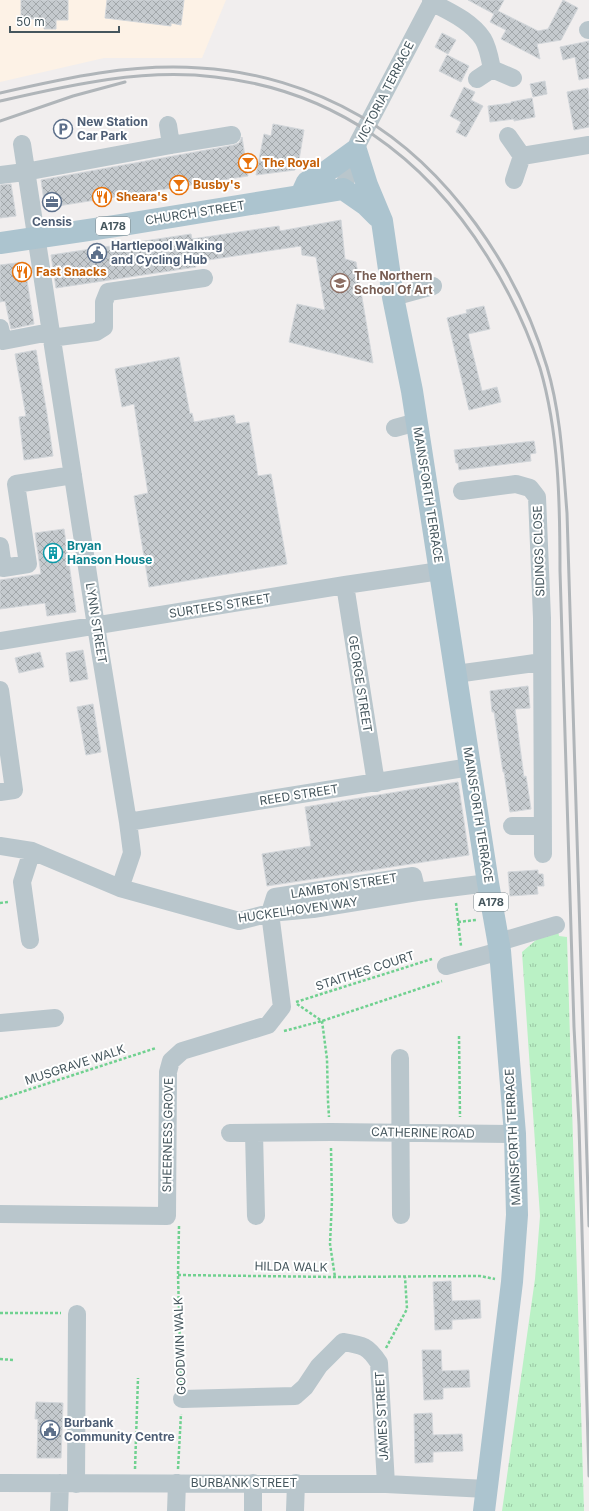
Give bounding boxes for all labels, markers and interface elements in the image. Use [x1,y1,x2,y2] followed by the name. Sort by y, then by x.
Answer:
[10,8,119,34] scale bar
[16,14,45,29] text: 50 m
[352,39,417,147] street label: VICTORIA TERRACE
[77,114,148,143] place label: New Station Car Park
[52,118,74,140] parking icon: New Station Car Park
[237,152,259,174] bar icon: The Royal
[262,155,320,170] place label: The Royal
[168,174,190,196] bar icon: Busby's
[193,177,241,192] place label: Busby's
[91,186,113,208] restaurant icon: Sheara's
[116,189,168,204] place label: Sheara's
[41,191,63,213] office icon: Censis
[144,197,246,228] street label: CHURCH STREET
[32,214,72,229] place label: Censis
[96,217,130,235] road number: A178
[111,238,223,267] place label: Hartlepool Walking and Cycling Hub
[86,242,108,264] public building icon: Hartlepool Walking and Cycling Hub
[11,261,33,283] restaurant icon: Fast Snacks
[36,264,107,279] place label: Fast Snacks
[354,268,433,297] place label: The Northern School Of Art
[329,272,351,294] school or university icon: The Northern School Of Art
[410,426,447,564] street label: MAINSFORTH TERRACE
[529,505,548,597] street label: SIDINGS CLOSE
[67,538,152,567] place label: Bryan Hanson House
[42,542,64,564] building icon: Bryan Hanson House
[83,582,110,665] street label: LYNN STREET
[168,590,272,621] street label: SURTEES STREET
[345,634,376,734] street label: GEORGE STREET
[460,746,497,884] street label: MAINSFORTH TERRACE
[258,781,340,808] street label: REED STREET
[290,870,398,901] street label: LAMBTON STREET
[474,893,508,911] road number: A178
[237,894,359,925] street label: HUCKELHOVEN WAY
[313,947,416,994] street label: STAITHES COURT
[23,1041,127,1088] street label: MUSGRAVE WALK
[501,1068,524,1206] street label: MAINSFORTH TERRACE
[159,1078,176,1192] street label: SHEERNESS GROVE
[371,1124,475,1141] street label: CATHERINE ROAD
[254,1258,328,1275] street label: HILDA WALK
[170,1297,189,1395] street label: GOODWIN WALK
[372,1371,391,1461] street label: JAMES STREET
[64,1415,175,1444] place label: Burbank Community Centre
[39,1419,61,1441] public building icon: Burbank Community Centre
[191,1475,297,1490] street label: BURBANK STREET

